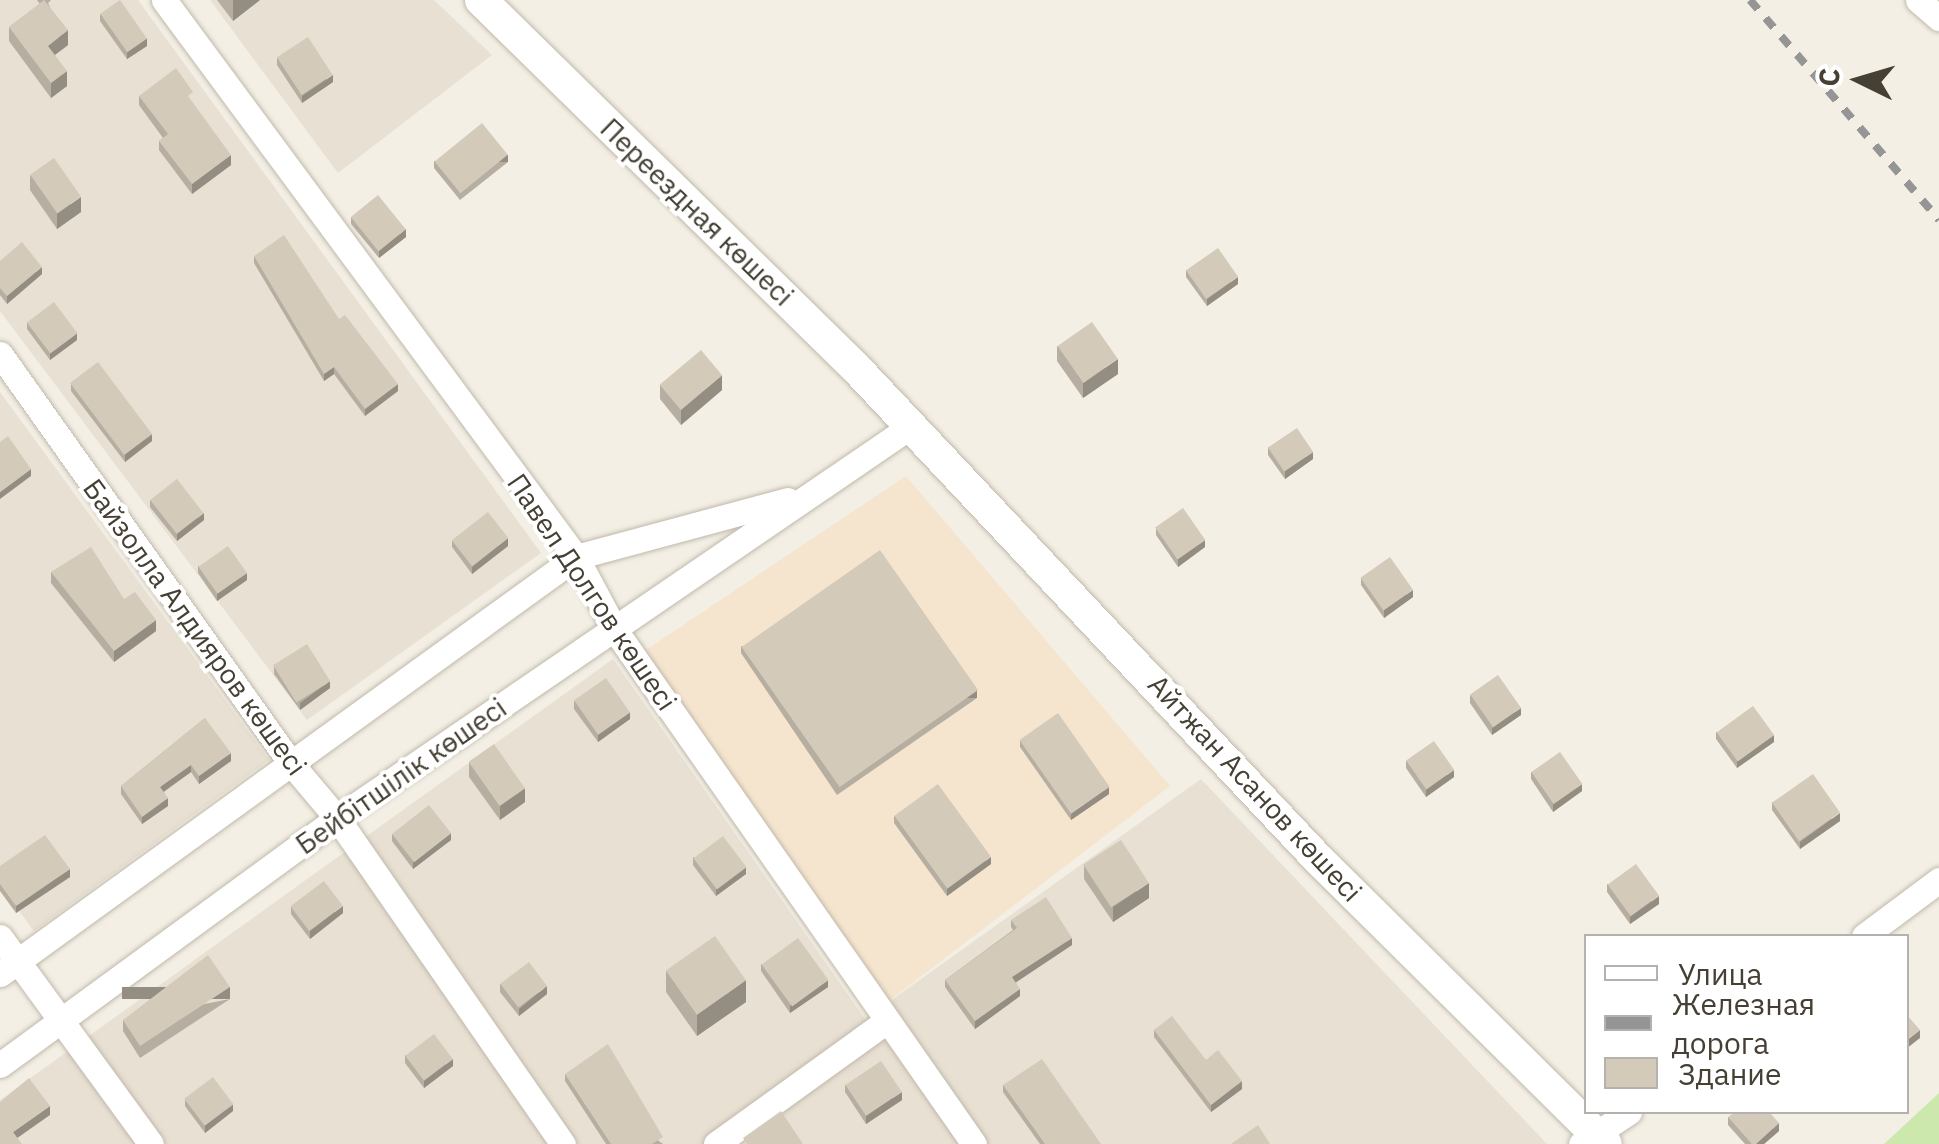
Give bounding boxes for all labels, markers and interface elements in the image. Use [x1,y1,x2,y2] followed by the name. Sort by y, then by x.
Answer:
[1809,30,1909,130] north arrow
[1809,67,1848,88] text: С
[594,111,800,313] street label: Переездная көшесі
[500,467,684,717] street label: Павел Долгов көшесі
[76,472,314,782] street label: Байзолла Алдияров көшесі
[1141,668,1369,908] street label: Айтжан Асанов көшесі
[289,691,513,861] street label: Бейбітшілік көшесі
[1584,934,1909,1114] legend
[1678,954,1763,993] text: Улица
[1672,984,1815,1062] text: Железная дорога
[1678,1054,1781,1093] text: Здание

